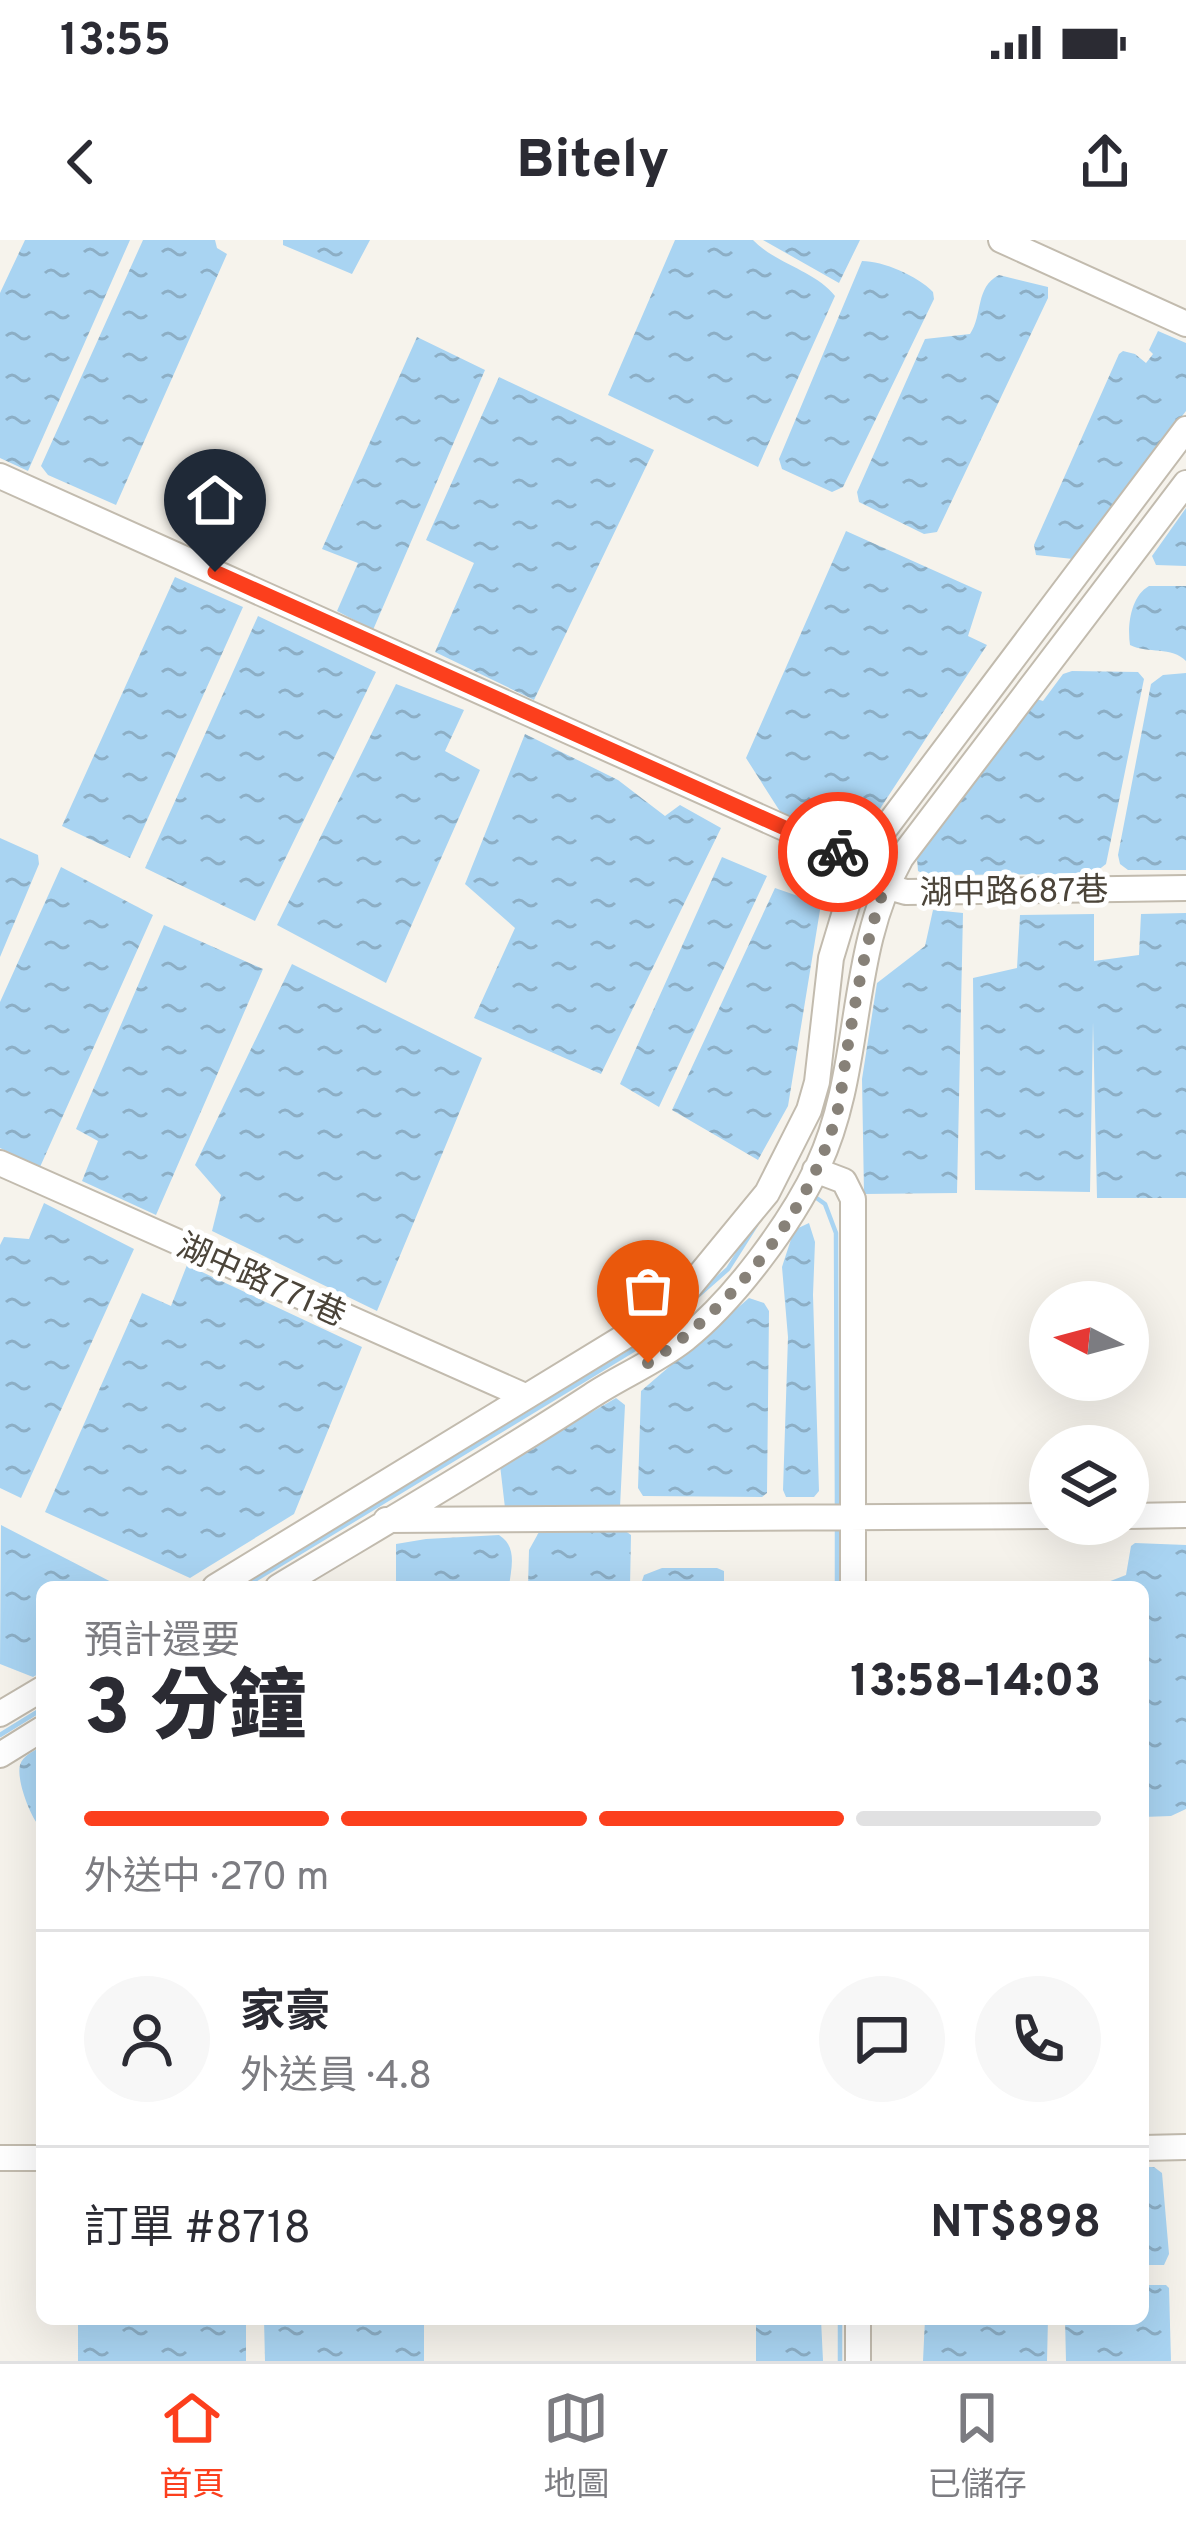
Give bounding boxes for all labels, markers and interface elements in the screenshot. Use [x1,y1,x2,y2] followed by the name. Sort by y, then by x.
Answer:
[60,14,171,71] text: 13:55
[517,128,669,197] text: Bitely
[48,129,114,195] icon: back
[1072,129,1138,195] icon: share
[164,449,266,572] pin
[182,467,248,533] icon: home
[778,792,898,912] courier
[805,819,871,885] icon: bike
[919,871,1109,917] street label: 湖中路687巷
[169,1227,351,1339] street label: 湖中路771巷
[597,1240,699,1363] pin
[615,1258,681,1324] icon: bag
[1029,1281,1149,1401] north arrow
[1029,1281,1149,1545] map controls
[1029,1425,1149,1545] button: layers
[84,1619,240,1668] text: 預計還要
[850,1655,1101,1712] text: 13:58–14:03
[84,1663,307,1762] text: 3 分鐘
[84,1855,329,1904] text: 外送中 · 270 m
[84,1976,210,2102] button: person
[819,1976,945,2102] button: chat
[975,1976,1101,2102] button: phone
[240,1986,330,2043] text: 家豪
[240,2054,432,2103] text: 外送員 · 4.8
[930,2196,1101,2253] text: NT$898
[84,2202,311,2259] text: 訂單 #8718
[159,2385,225,2508] tab: 首頁
[543,2385,609,2508] tab: 地圖
[928,2385,1027,2508] tab: 已儲存

